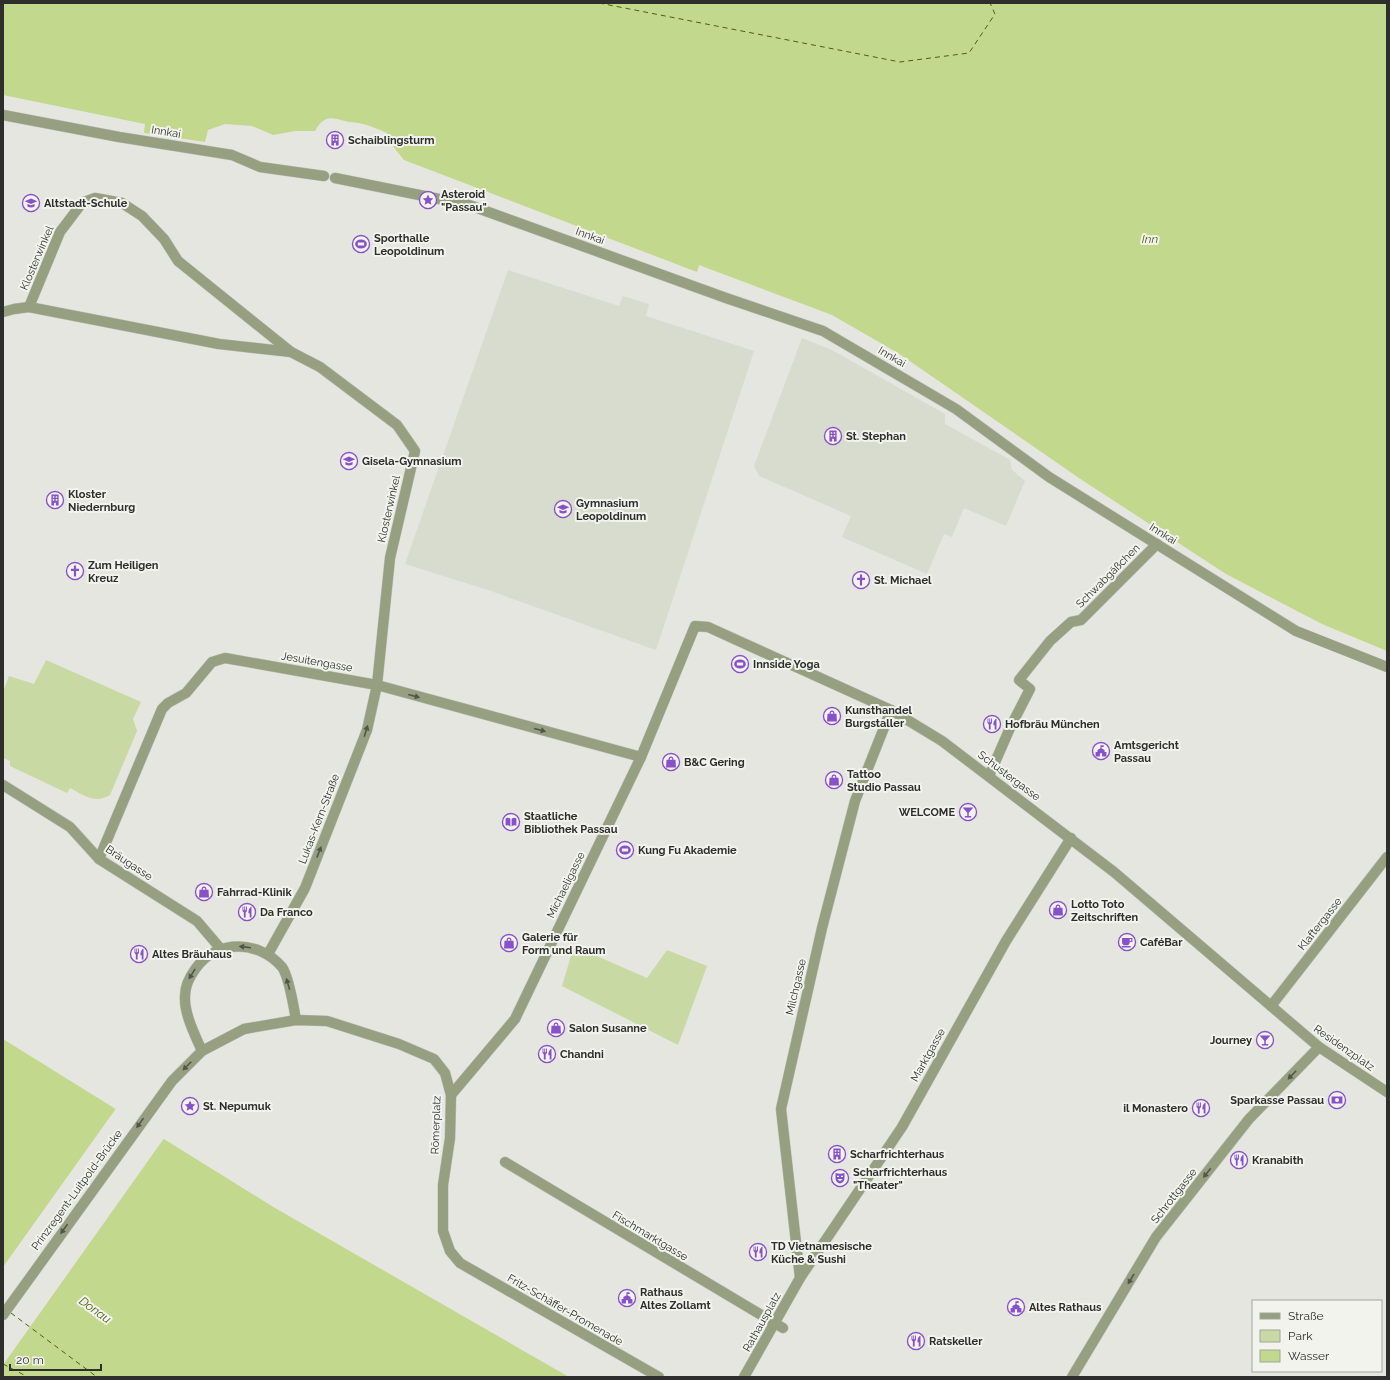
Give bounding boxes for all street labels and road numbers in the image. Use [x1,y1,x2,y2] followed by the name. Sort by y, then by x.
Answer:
[150,123,182,141] street label: Innkai
[18,224,56,292] street label: Klosterwinkel
[574,225,606,247] street label: Innkai
[876,344,908,370] street label: Innkai
[375,474,403,544] street label: Klosterwinkel
[1147,521,1179,547] street label: Innkai
[1073,541,1143,611] street label: Schwabgäßchen
[280,649,354,675] street label: Jesuitengasse
[975,748,1043,804] street label: Schustergasse
[296,772,342,866] street label: Lukas-Kern-Straße
[103,843,155,884] street label: Bräugasse
[544,849,588,920] street label: Michaeligasse
[1295,895,1345,953] street label: Klaftergasse
[783,957,809,1016] street label: Milchgasse
[1311,1022,1377,1074] street label: Residenzplatz
[908,1026,948,1084] street label: Marktgasse
[428,1095,444,1155] street label: Römerplatz
[29,1127,125,1253] street label: Prinzregent-Luitpold-Brücke
[1148,1165,1200,1226] street label: Schrottgasse
[610,1208,691,1264] street label: Fischmarktgasse
[505,1272,625,1349] street label: Fritz-Schäffer-Promenade
[740,1290,784,1354] street label: Rathausplatz

